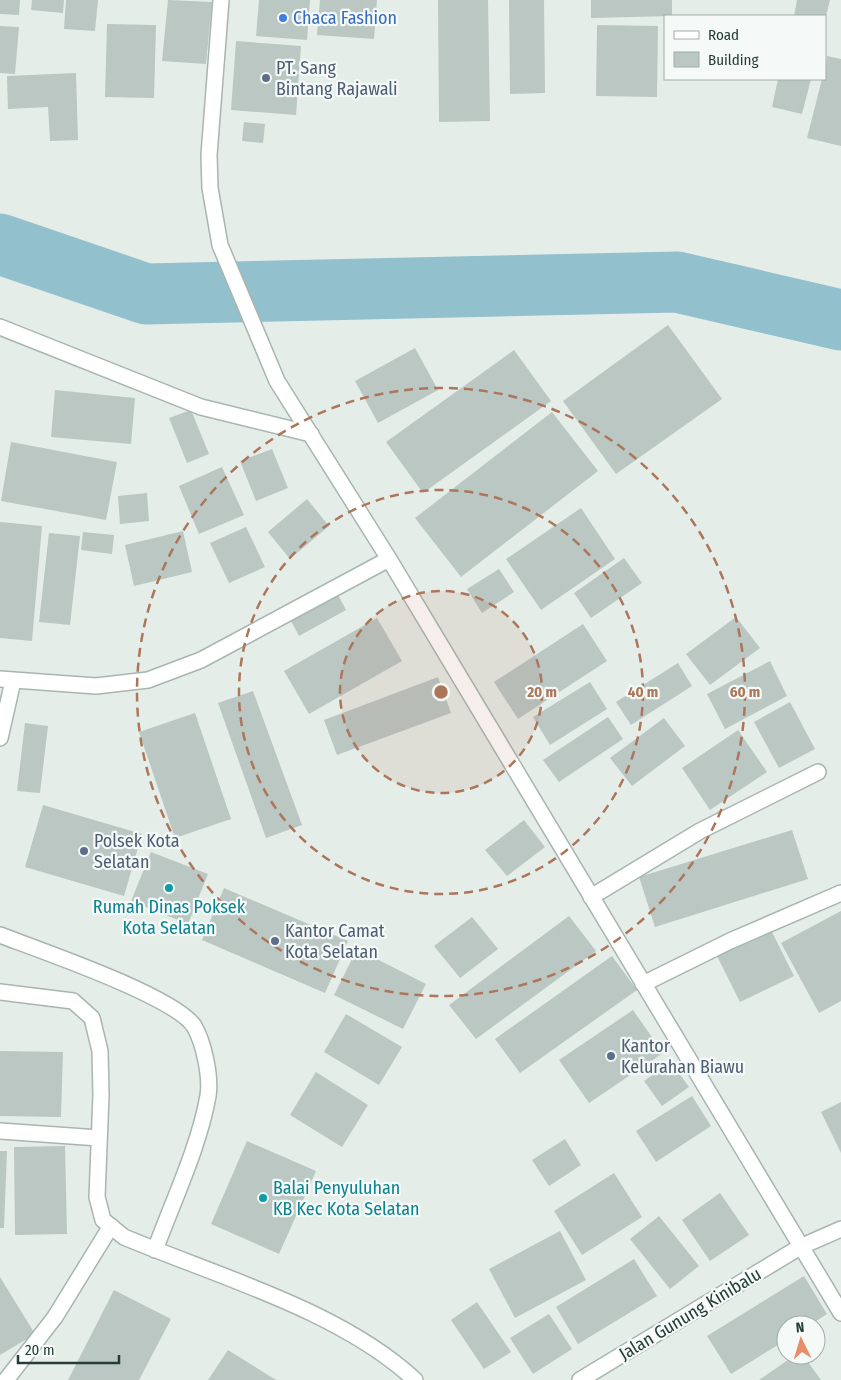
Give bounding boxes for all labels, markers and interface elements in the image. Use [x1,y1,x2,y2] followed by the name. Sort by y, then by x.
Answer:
[293,7,397,29] place label: Chaca Fashion
[277,12,289,24] marker: Chaca Fashion
[664,15,826,80] legend
[708,26,739,44] text: Road
[708,51,759,69] text: Building
[276,57,398,100] place label: PT. Sang Bintang Rajawali
[260,72,272,84] marker: PT. Sang Bintang Rajawali
[432,683,450,701] centre of rings
[526,683,557,701] text: 20 m
[628,683,658,701] text: 40 m
[730,683,760,701] text: 60 m
[94,830,180,873] place label: Polsek Kota Selatan
[78,845,90,857] marker: Polsek Kota Selatan
[163,882,175,894] marker: Rumah Dinas Poksek Kota Selatan
[93,896,246,939] place label: Rumah Dinas Poksek Kota Selatan
[285,920,385,963] place label: Kantor Camat Kota Selatan
[269,935,281,947] marker: Kantor Camat Kota Selatan
[621,1035,744,1078] place label: Kantor Kelurahan Biawu
[605,1050,617,1062] marker: Kantor Kelurahan Biawu
[273,1177,420,1220] place label: Balai Penyuluhan KB Kec Kota Selatan
[257,1192,269,1204] marker: Balai Penyuluhan KB Kec Kota Selatan
[615,1263,765,1365] street label: Jalan Gunung Kinibalu
[776,1315,826,1365] north arrow
[795,1319,805,1336] text: N
[18,1332,119,1364] scale bar
[25,1341,55,1359] text: 20 m

